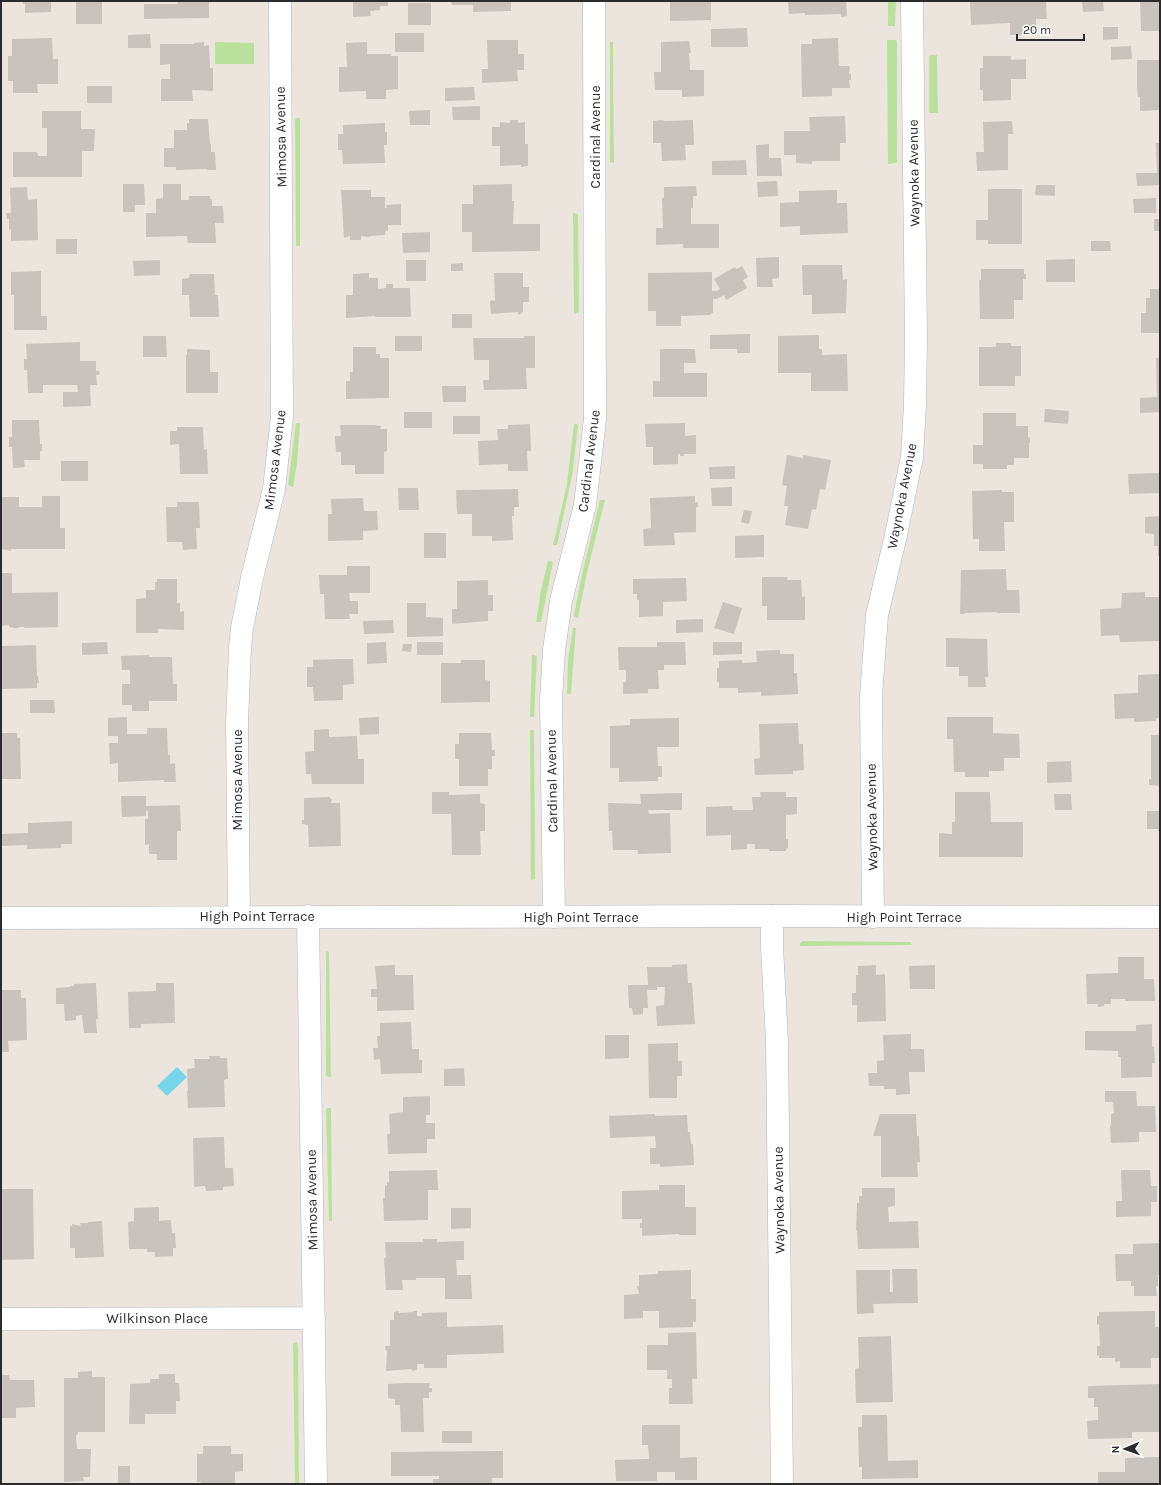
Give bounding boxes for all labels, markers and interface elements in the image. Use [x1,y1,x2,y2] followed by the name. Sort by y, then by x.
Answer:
[1017,16,1084,42] scale bar
[1023,23,1051,37] text: 20 m
[587,85,604,189] street label: Cardinal Avenue
[272,86,290,188] street label: Mimosa Avenue
[905,119,923,227] street label: Waynoka Avenue
[260,409,290,511] street label: Mimosa Avenue
[574,409,604,513] street label: Cardinal Avenue
[883,442,921,550] street label: Waynoka Avenue
[229,729,246,831] street label: Mimosa Avenue
[543,729,561,833] street label: Cardinal Avenue
[863,763,881,871] street label: Waynoka Avenue
[199,908,315,925] street label: High Point Terrace
[523,909,639,926] street label: High Point Terrace
[846,909,962,926] street label: High Point Terrace
[770,1146,788,1254] street label: Waynoka Avenue
[303,1149,321,1251] street label: Mimosa Avenue
[106,1310,208,1327] street label: Wilkinson Place
[1105,1429,1145,1469] north arrow
[1109,1445,1122,1454] text: N

